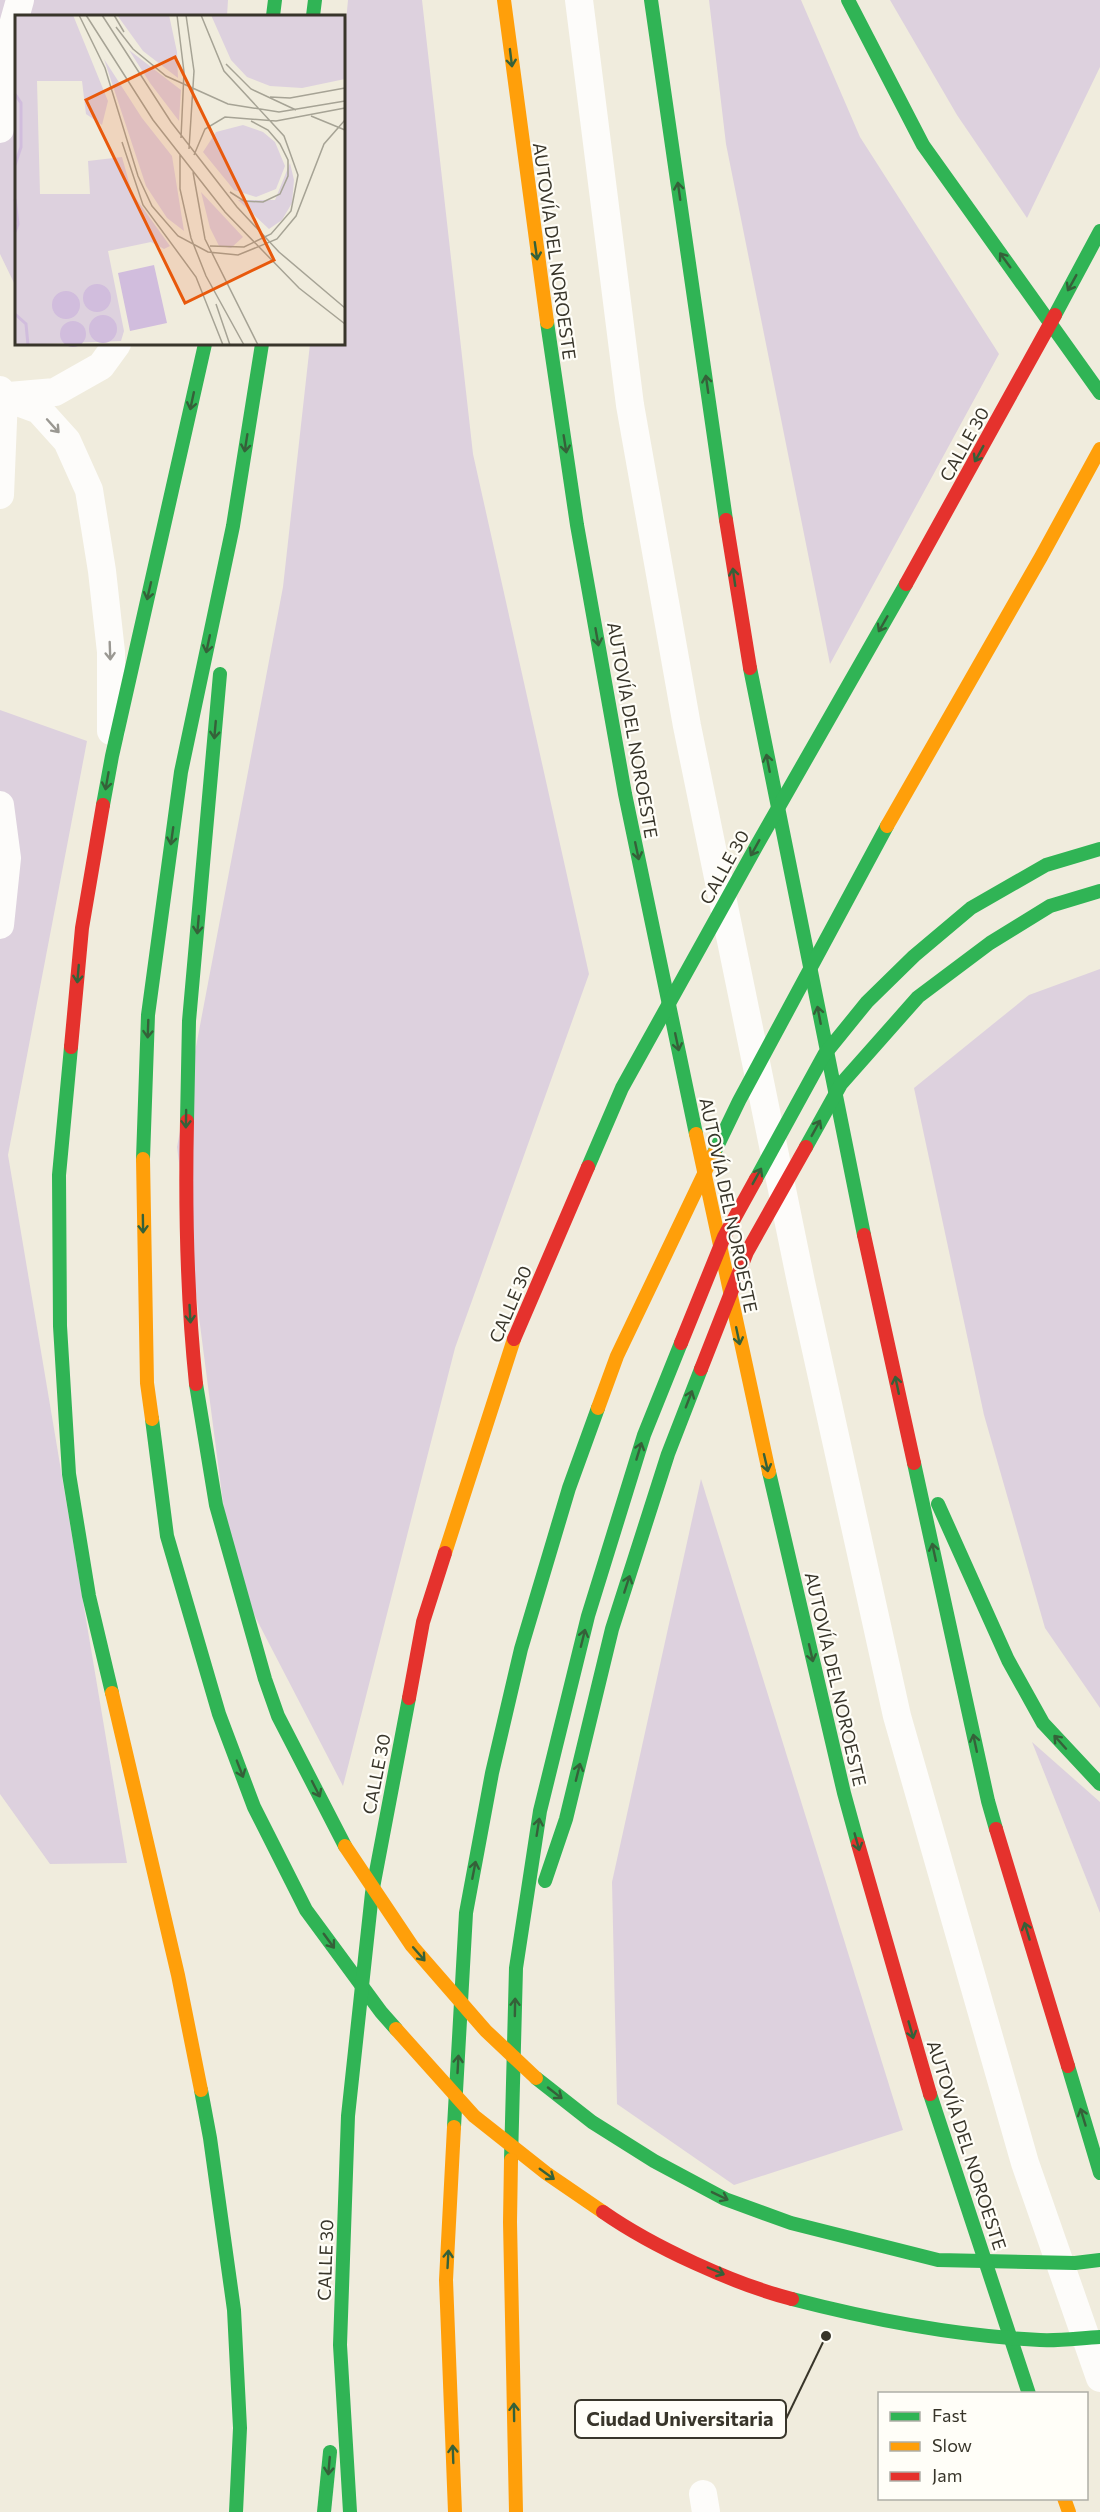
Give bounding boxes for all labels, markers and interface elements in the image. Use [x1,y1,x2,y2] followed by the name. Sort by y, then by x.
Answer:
[15,15,345,345] inset map
[506,48,517,67] one-way arrow
[529,141,581,361] street label: AUTOVÍA DEL NOROESTE
[673,182,684,201] one-way arrow
[531,241,542,261] one-way arrow
[999,252,1011,269] one-way arrow
[1066,273,1077,291] one-way arrow
[701,375,712,394] one-way arrow
[186,390,197,410] one-way arrow
[935,403,993,485] street label: CALLE 30
[46,418,60,433] one-way arrow
[241,432,252,452] one-way arrow
[560,434,571,454] one-way arrow
[973,445,985,462] one-way arrow
[729,568,740,587] one-way arrow
[143,581,155,600] one-way arrow
[877,615,889,632] one-way arrow
[603,620,663,840] street label: AUTOVÍA DEL NOROESTE
[592,626,603,646] one-way arrow
[202,634,213,654] one-way arrow
[104,641,116,661] one-way arrow
[209,720,220,740] one-way arrow
[762,753,773,773] one-way arrow
[102,771,113,791] one-way arrow
[167,826,178,845] one-way arrow
[695,826,753,908] street label: CALLE 30
[749,839,761,856] one-way arrow
[632,841,643,861] one-way arrow
[192,914,203,934] one-way arrow
[72,963,83,983] one-way arrow
[813,1006,824,1026] one-way arrow
[142,1019,153,1039] one-way arrow
[672,1032,683,1051] one-way arrow
[695,1095,763,1315] street label: AUTOVÍA DEL NOROESTE
[181,1109,192,1129] one-way arrow
[810,1120,822,1137] one-way arrow
[751,1168,763,1185] one-way arrow
[137,1214,149,1234] one-way arrow
[484,1262,536,1346] street label: CALLE 30
[185,1303,196,1323] one-way arrow
[733,1326,745,1345] one-way arrow
[891,1376,902,1395] one-way arrow
[684,1390,695,1409] one-way arrow
[634,1442,645,1461] one-way arrow
[761,1453,773,1472] one-way arrow
[927,1543,939,1562] one-way arrow
[801,1570,871,1788] street label: AUTOVÍA DEL NOROESTE
[622,1574,633,1593] one-way arrow
[577,1628,589,1647] one-way arrow
[805,1643,817,1662] one-way arrow
[357,1732,395,1816] street label: CALLE 30
[969,1733,981,1752] one-way arrow
[1053,1734,1067,1749] one-way arrow
[235,1759,246,1778] one-way arrow
[572,1763,584,1782] one-way arrow
[310,1780,322,1798] one-way arrow
[532,1818,543,1838] one-way arrow
[852,1832,864,1851] one-way arrow
[469,1861,480,1880] one-way arrow
[1021,1922,1032,1941] one-way arrow
[323,1933,335,1949] one-way arrow
[412,1946,426,1961] one-way arrow
[510,1997,521,2017] one-way arrow
[905,2020,917,2039] one-way arrow
[923,2037,1011,2253] street label: AUTOVÍA DEL NOROESTE
[452,2054,463,2074] one-way arrow
[547,2086,563,2099] one-way arrow
[1076,2108,1087,2127] one-way arrow
[539,2168,555,2180] one-way arrow
[711,2191,729,2202] one-way arrow
[313,2219,337,2301] street label: CALLE 30
[442,2249,453,2269] one-way arrow
[706,2266,725,2277] one-way arrow
[878,2392,1088,2500] legend
[575,2400,786,2438] callout: Ciudad Universitaria
[508,2402,520,2422] one-way arrow
[932,2404,967,2426] text: Fast
[586,2406,774,2430] text: Ciudad Universitaria
[932,2434,972,2456] text: Slow
[447,2444,459,2464] one-way arrow
[323,2456,334,2476] one-way arrow
[932,2464,962,2486] text: Jam

